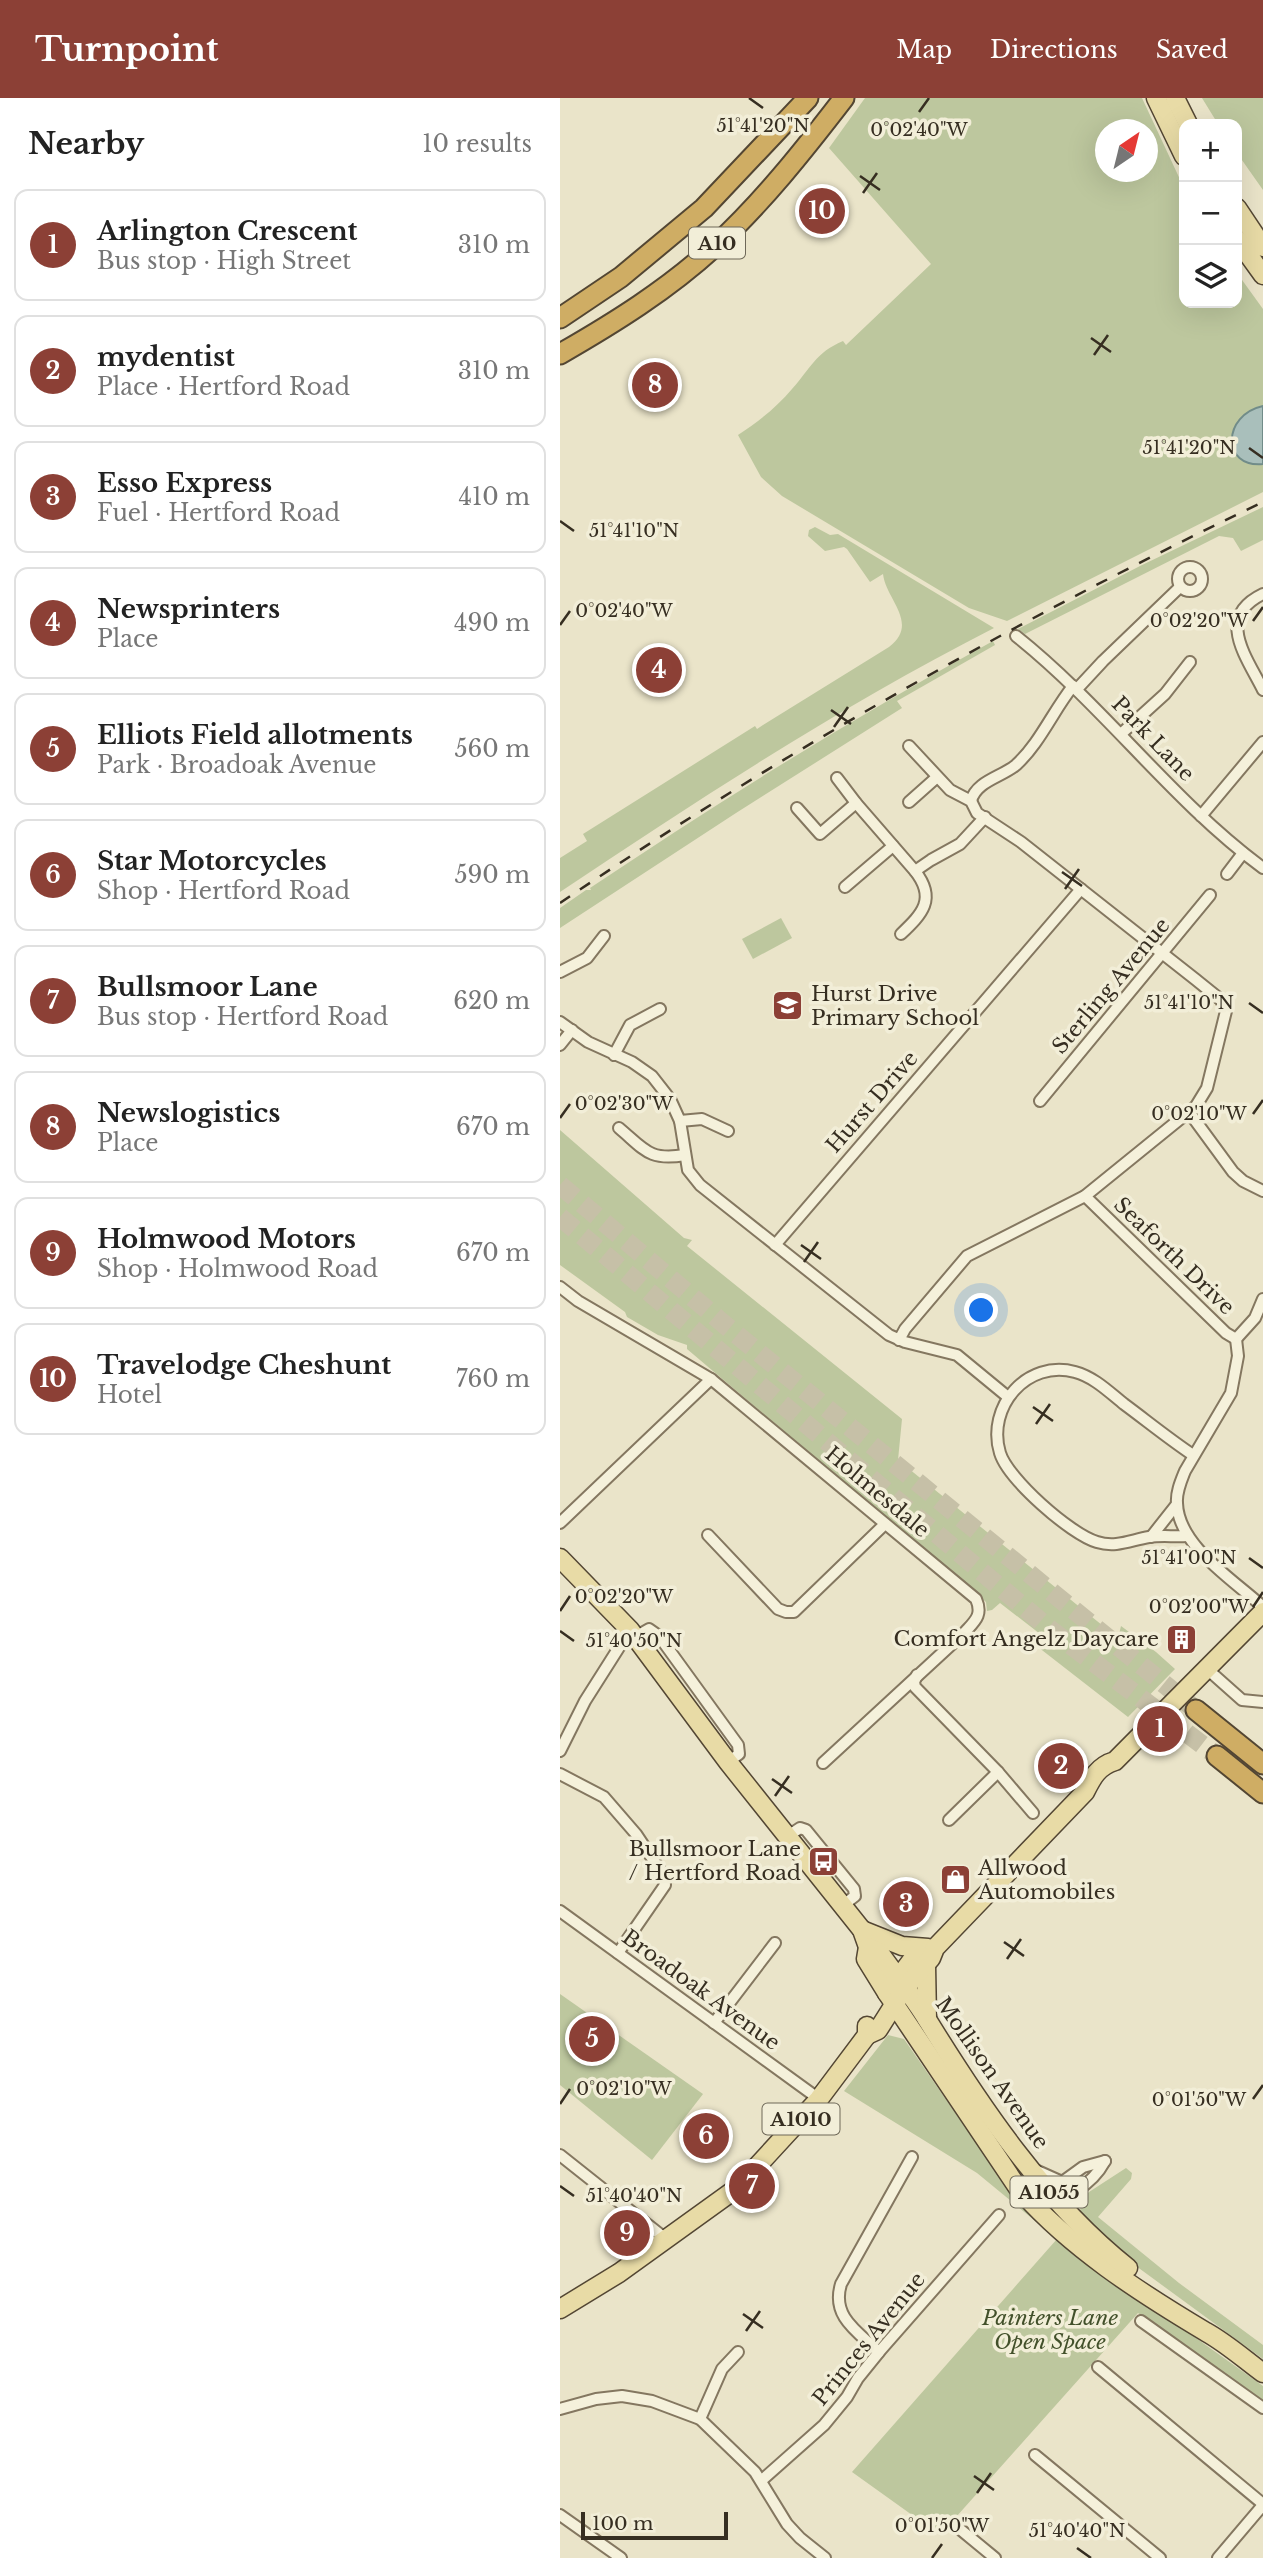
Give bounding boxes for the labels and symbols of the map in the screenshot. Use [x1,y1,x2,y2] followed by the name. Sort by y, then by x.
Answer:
[716,115,810,137] text: 51°41'20"N
[870,119,969,141] text: 0°02'40"W
[1095,119,1158,182] north arrow
[799,185,845,237] pin: 10
[689,228,745,258] road number: A10
[632,359,678,411] pin: 8
[1142,437,1236,459] text: 51°41'20"N
[589,520,679,542] text: 51°41'10"N
[575,600,674,622] text: 0°02'40"W
[1150,610,1249,632] text: 0°02'20"W
[636,644,682,696] pin: 4
[1106,691,1200,787] street label: Park Lane
[1047,913,1175,1059] street label: Sterling Avenue
[811,981,979,1031] place label: Hurst Drive Primary School
[771,989,805,1023] school or university icon: Hurst Drive Primary School
[1144,992,1234,1014] text: 51°41'10"N
[821,1046,923,1158] street label: Hurst Drive
[575,1093,674,1115] text: 0°02'30"W
[1151,1103,1248,1125] text: 0°02'10"W
[1108,1192,1240,1320] street label: Seaforth Drive
[964,1293,998,1327] your location
[820,1441,934,1543] street label: Holmesdale
[1142,1547,1236,1569] text: 51°41'00"N
[575,1586,674,1608] text: 0°02'20"W
[1149,1596,1250,1618] text: 0°02'00"W
[1165,1622,1199,1656] building icon: Comfort Angelz Daycare
[894,1626,1159,1652] place label: Comfort Angelz Daycare
[586,1630,682,1652] text: 51°40'50"N
[1137,1703,1183,1755] pin: 1
[1038,1740,1084,1792] pin: 2
[628,1836,801,1886] place label: Bullsmoor Lane / Hertford Road
[807,1844,841,1878] bus stop icon: Bullsmoor Lane / Hertford Road
[977,1855,1115,1905] place label: Allwood Automobiles
[938,1863,972,1897] shop icon: Allwood Automobiles
[883,1878,929,1930] pin: 3
[617,1924,785,2056] street label: Broadoak Avenue
[930,1992,1054,2154] street label: Mollison Avenue
[569,2013,615,2065] pin: 5
[576,2078,673,2100] text: 0°02'10"W
[1152,2089,1247,2111] text: 0°01'50"W
[762,2104,840,2134] road number: A1010
[683,2110,729,2162] pin: 6
[729,2160,775,2212] pin: 7
[1010,2176,1088,2208] road number: A1055
[586,2185,682,2207] text: 51°40'40"N
[604,2207,650,2259] pin: 9
[807,2267,931,2411] street label: Princes Avenue
[981,2305,1118,2355] park label: Painters Lane Open Space
[581,2509,728,2541] scale bar
[895,2515,990,2537] text: 0°01'50"W
[1029,2520,1125,2542] text: 51°40'40"N

